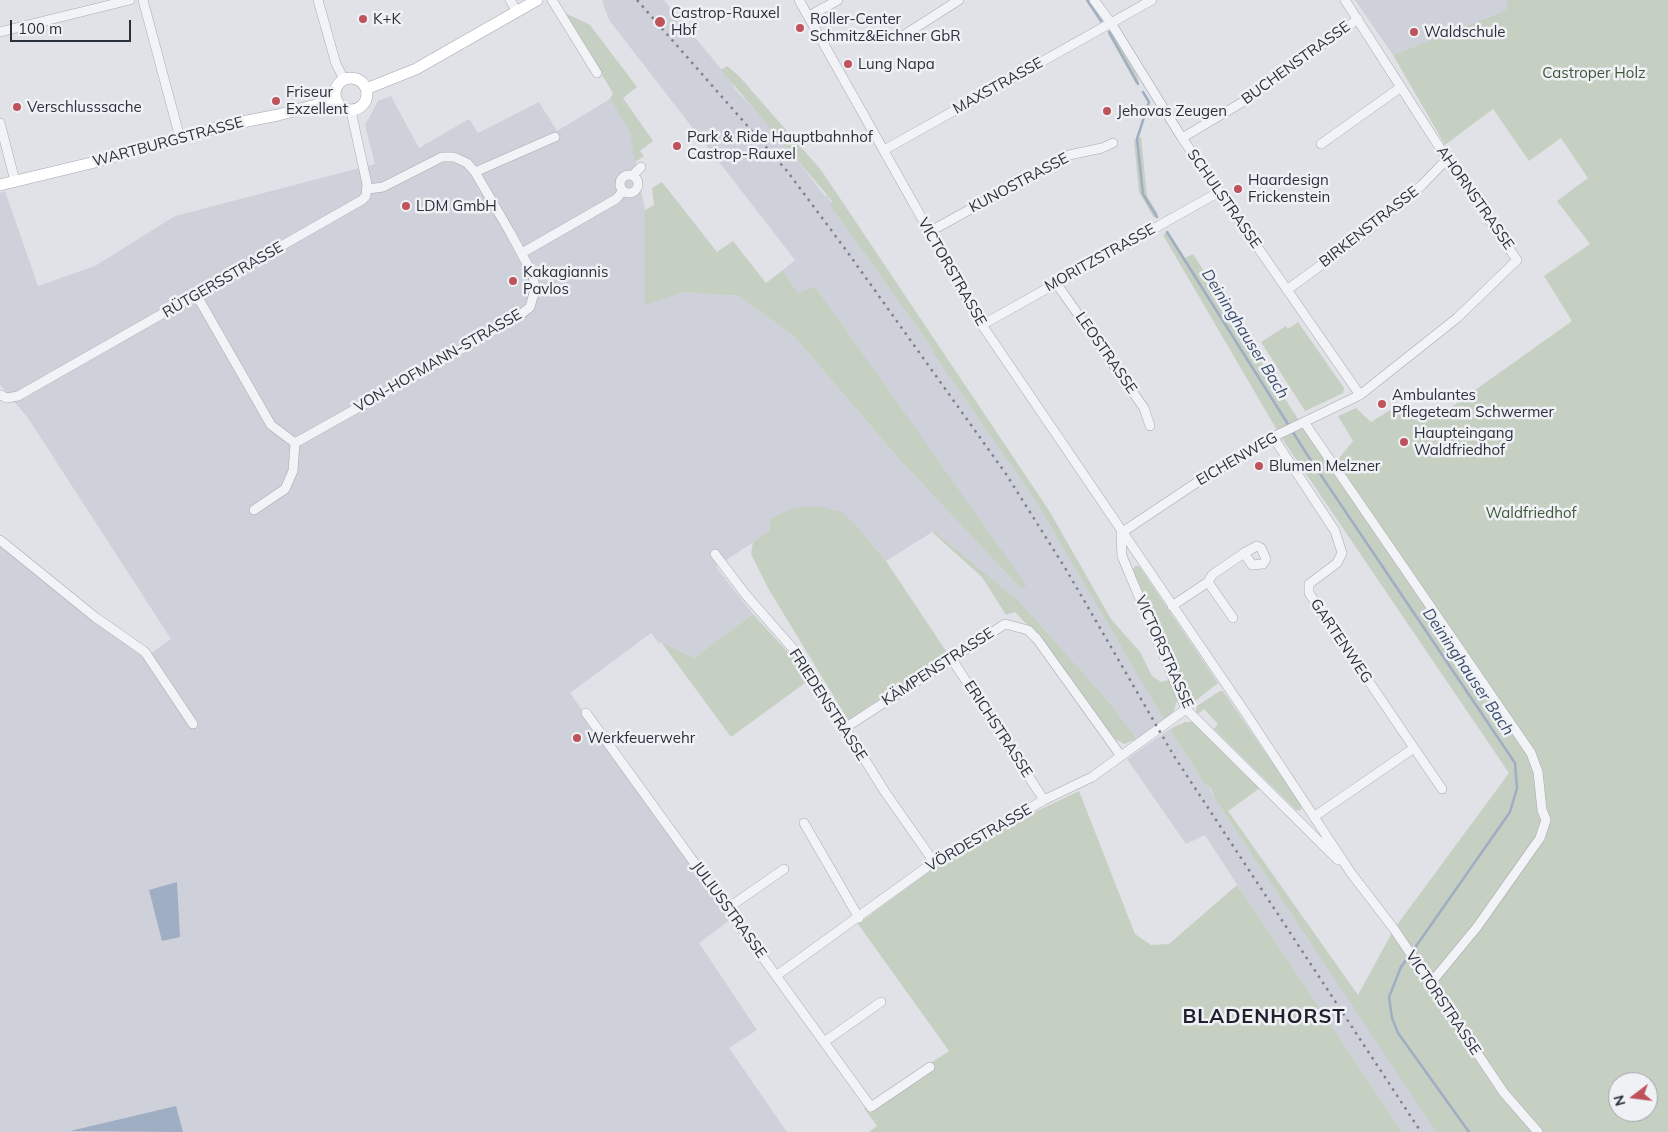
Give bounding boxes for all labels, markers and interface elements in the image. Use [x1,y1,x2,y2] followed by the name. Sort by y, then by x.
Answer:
[671,4,780,39] place label: Castrop-Rauxel Hbf
[12,10,134,42] scale bar
[373,10,401,28] place label: K+K
[810,10,961,45] place label: Roller-Center Schmitz&Eichner GbR
[357,13,369,25] marker: K+K
[653,15,667,29] marker: Castrop-Rauxel Hbf
[1238,18,1354,108] street label: BUCHENSTRASSE
[18,19,62,38] text: 100 m
[794,22,806,34] marker: Roller-Center Schmitz&Eichner GbR
[1424,23,1505,41] place label: Waldschule
[1408,26,1420,38] marker: Waldschule
[950,54,1046,118] street label: MAXSTRASSE
[858,55,935,73] place label: Lung Napa
[842,58,854,70] marker: Lung Napa
[1542,64,1646,82] park label: Castroper Holz
[286,83,348,118] place label: Friseur Exzellent
[270,95,282,107] marker: Friseur Exzellent
[27,98,142,116] place label: Verschlusssache
[11,101,23,113] marker: Verschlusssache
[1117,102,1227,120] place label: Jehovas Zeugen
[1101,105,1113,117] marker: Jehovas Zeugen
[91,113,245,171] street label: WARTBURGSTRASSE
[687,128,873,163] place label: Park & Ride Hauptbahnhof Castrop-Rauxel
[671,140,683,152] marker: Park & Ride Hauptbahnhof Castrop-Rauxel
[1432,143,1518,253] street label: AHORNSTRASSE
[1183,146,1265,252] street label: SCHULSTRASSE
[966,149,1072,217] street label: KUNOSTRASSE
[1248,171,1330,206] place label: Haardesign Frickenstein
[1232,183,1244,195] marker: Haardesign Frickenstein
[1316,183,1422,271] street label: BIRKENSTRASSE
[416,197,497,215] place label: LDM GmbH
[400,200,412,212] marker: LDM GmbH
[914,215,990,329] street label: VICTORSTRASSE
[1042,220,1158,296] street label: MORITZSTRASSE
[160,238,286,322] street label: RÜTGERSSTRASSE
[523,263,608,298] place label: Kakagiannis Pavlos
[1197,266,1293,402] water label: Deininghauser Bach
[507,275,519,287] marker: Kakagiannis Pavlos
[351,306,525,416] street label: VON-HOFMANN-STRASSE
[1071,309,1141,397] street label: LEOSTRASSE
[1392,386,1554,421] place label: Ambulantes Pflegeteam Schwermer
[1376,398,1388,410] marker: Ambulantes Pflegeteam Schwermer
[1414,424,1514,459] place label: Haupteingang Waldfriedhof
[1193,428,1281,490] street label: EICHENWEG
[1398,436,1410,448] marker: Haupteingang Waldfriedhof
[1269,457,1380,475] place label: Blumen Melzner
[1253,460,1265,472] marker: Blumen Melzner
[1486,504,1576,522] park label: Waldfriedhof
[1131,593,1197,711] street label: VICTORSTRASSE
[1306,596,1376,686] street label: GARTENWEG
[1418,605,1518,739] water label: Deininghauser Bach
[879,624,997,710] street label: KÄMPENSTRASSE
[785,646,871,764] street label: FRIEDENSTRASSE
[960,677,1036,781] street label: ERICHSTRASSE
[587,729,695,747] place label: Werkfeuerwehr
[571,732,583,744] marker: Werkfeuerwehr
[923,800,1035,876] street label: VÖRDESTRASSE
[688,858,770,962] street label: JULIUSSTRASSE
[1402,948,1484,1058] street label: VICTORSTRASSE
[1181,1005,1347,1029] district label: BLADENHORST
[1608,1072,1658,1122] north arrow
[1609,1093,1630,1108] text: N

